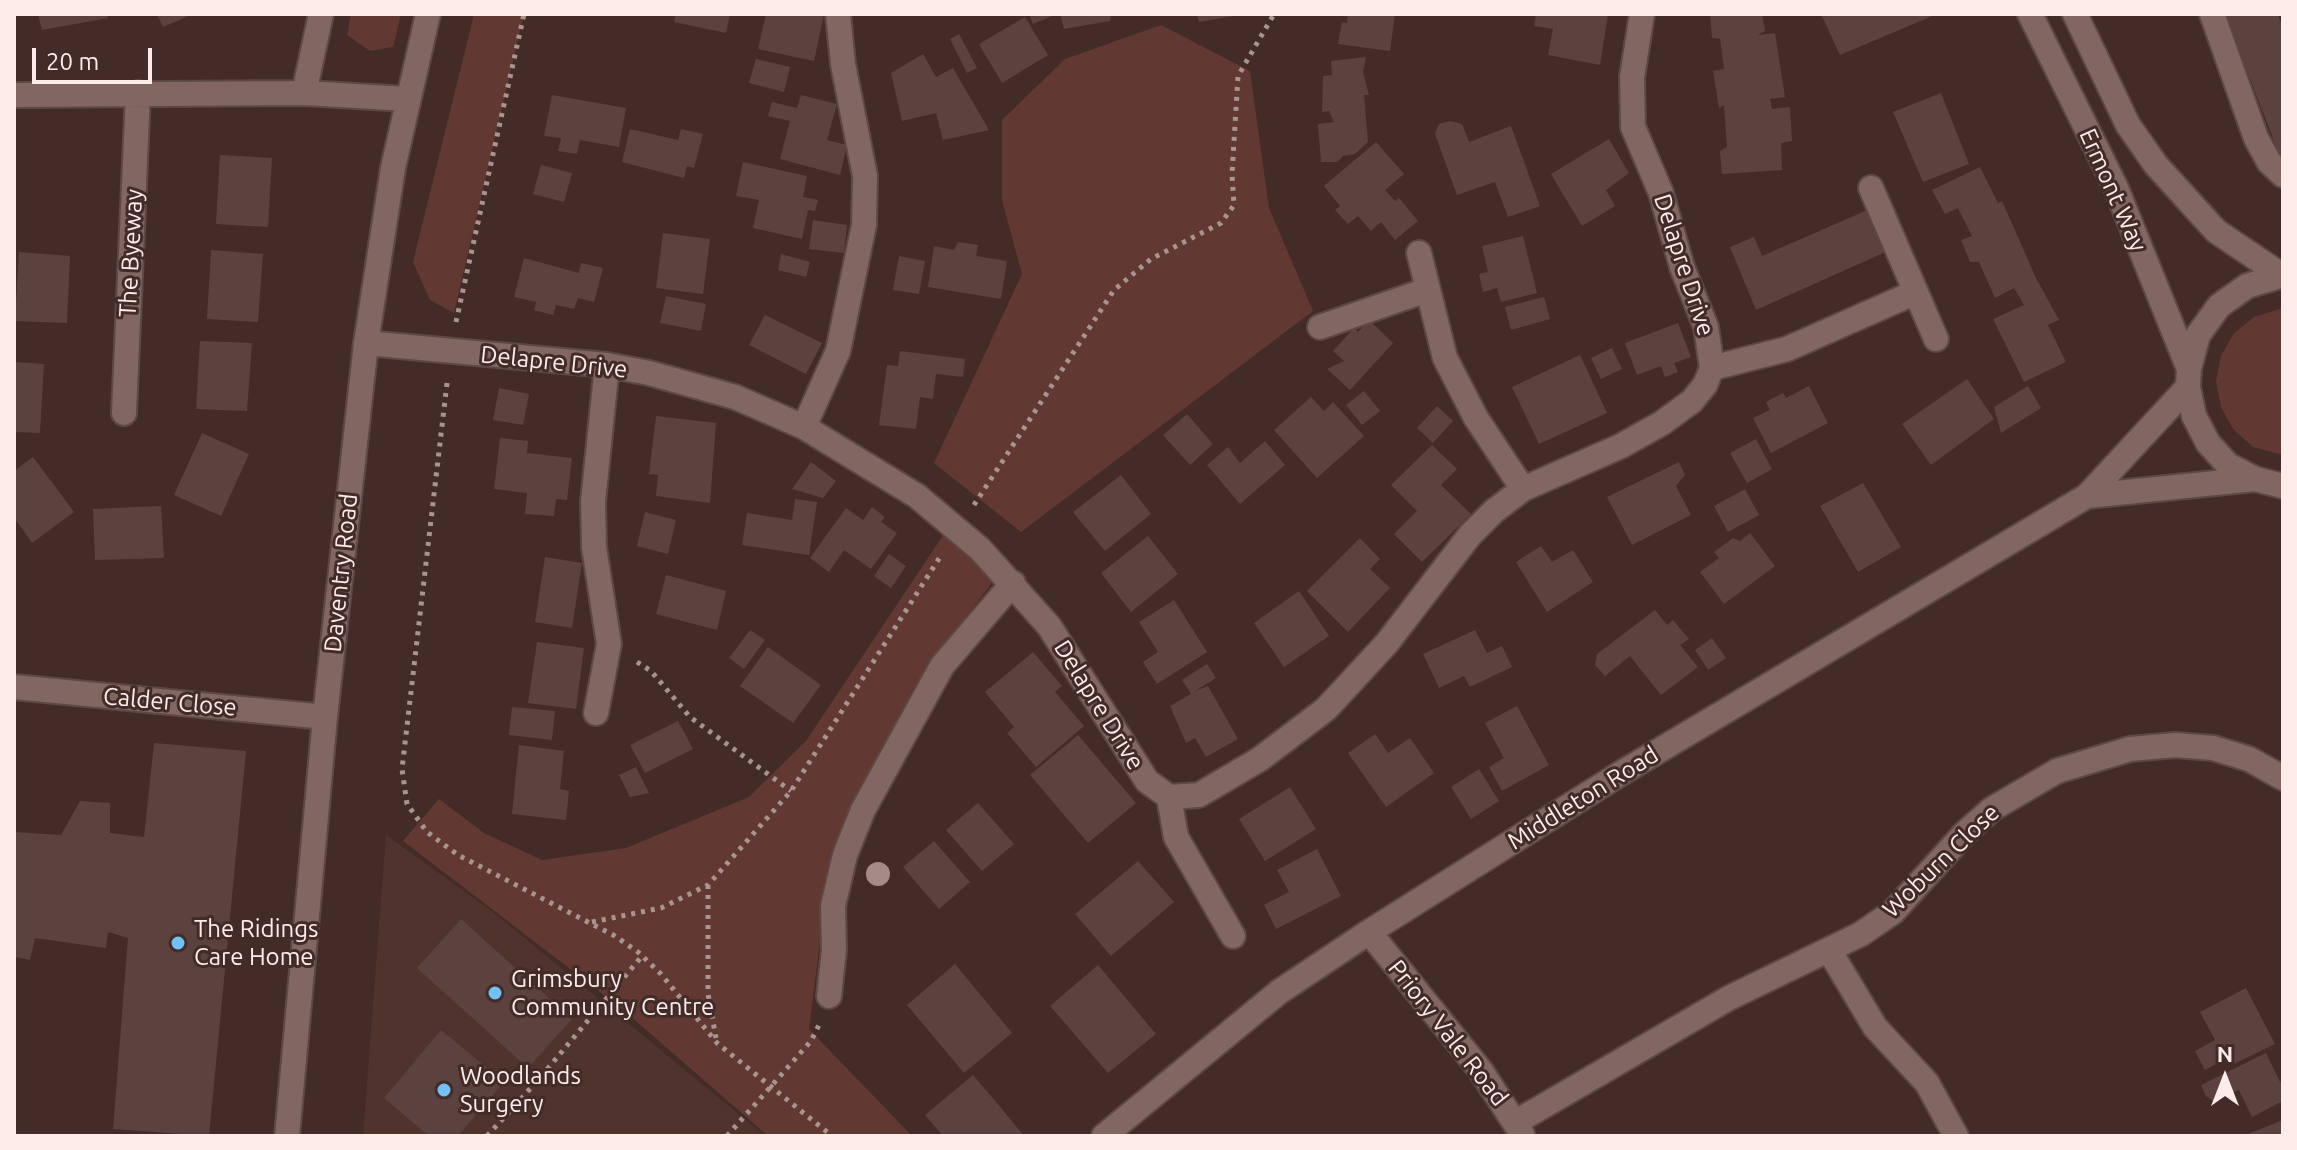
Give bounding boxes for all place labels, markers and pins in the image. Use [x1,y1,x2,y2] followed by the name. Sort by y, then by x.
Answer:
[194,915,318,971] place label: The Ridings Care Home
[169,934,187,952] marker: The Ridings Care Home
[511,965,714,1021] place label: Grimsbury Community Centre
[486,984,504,1002] marker: Grimsbury Community Centre
[460,1062,581,1118] place label: Woodlands Surgery
[435,1081,453,1099] marker: Woodlands Surgery

